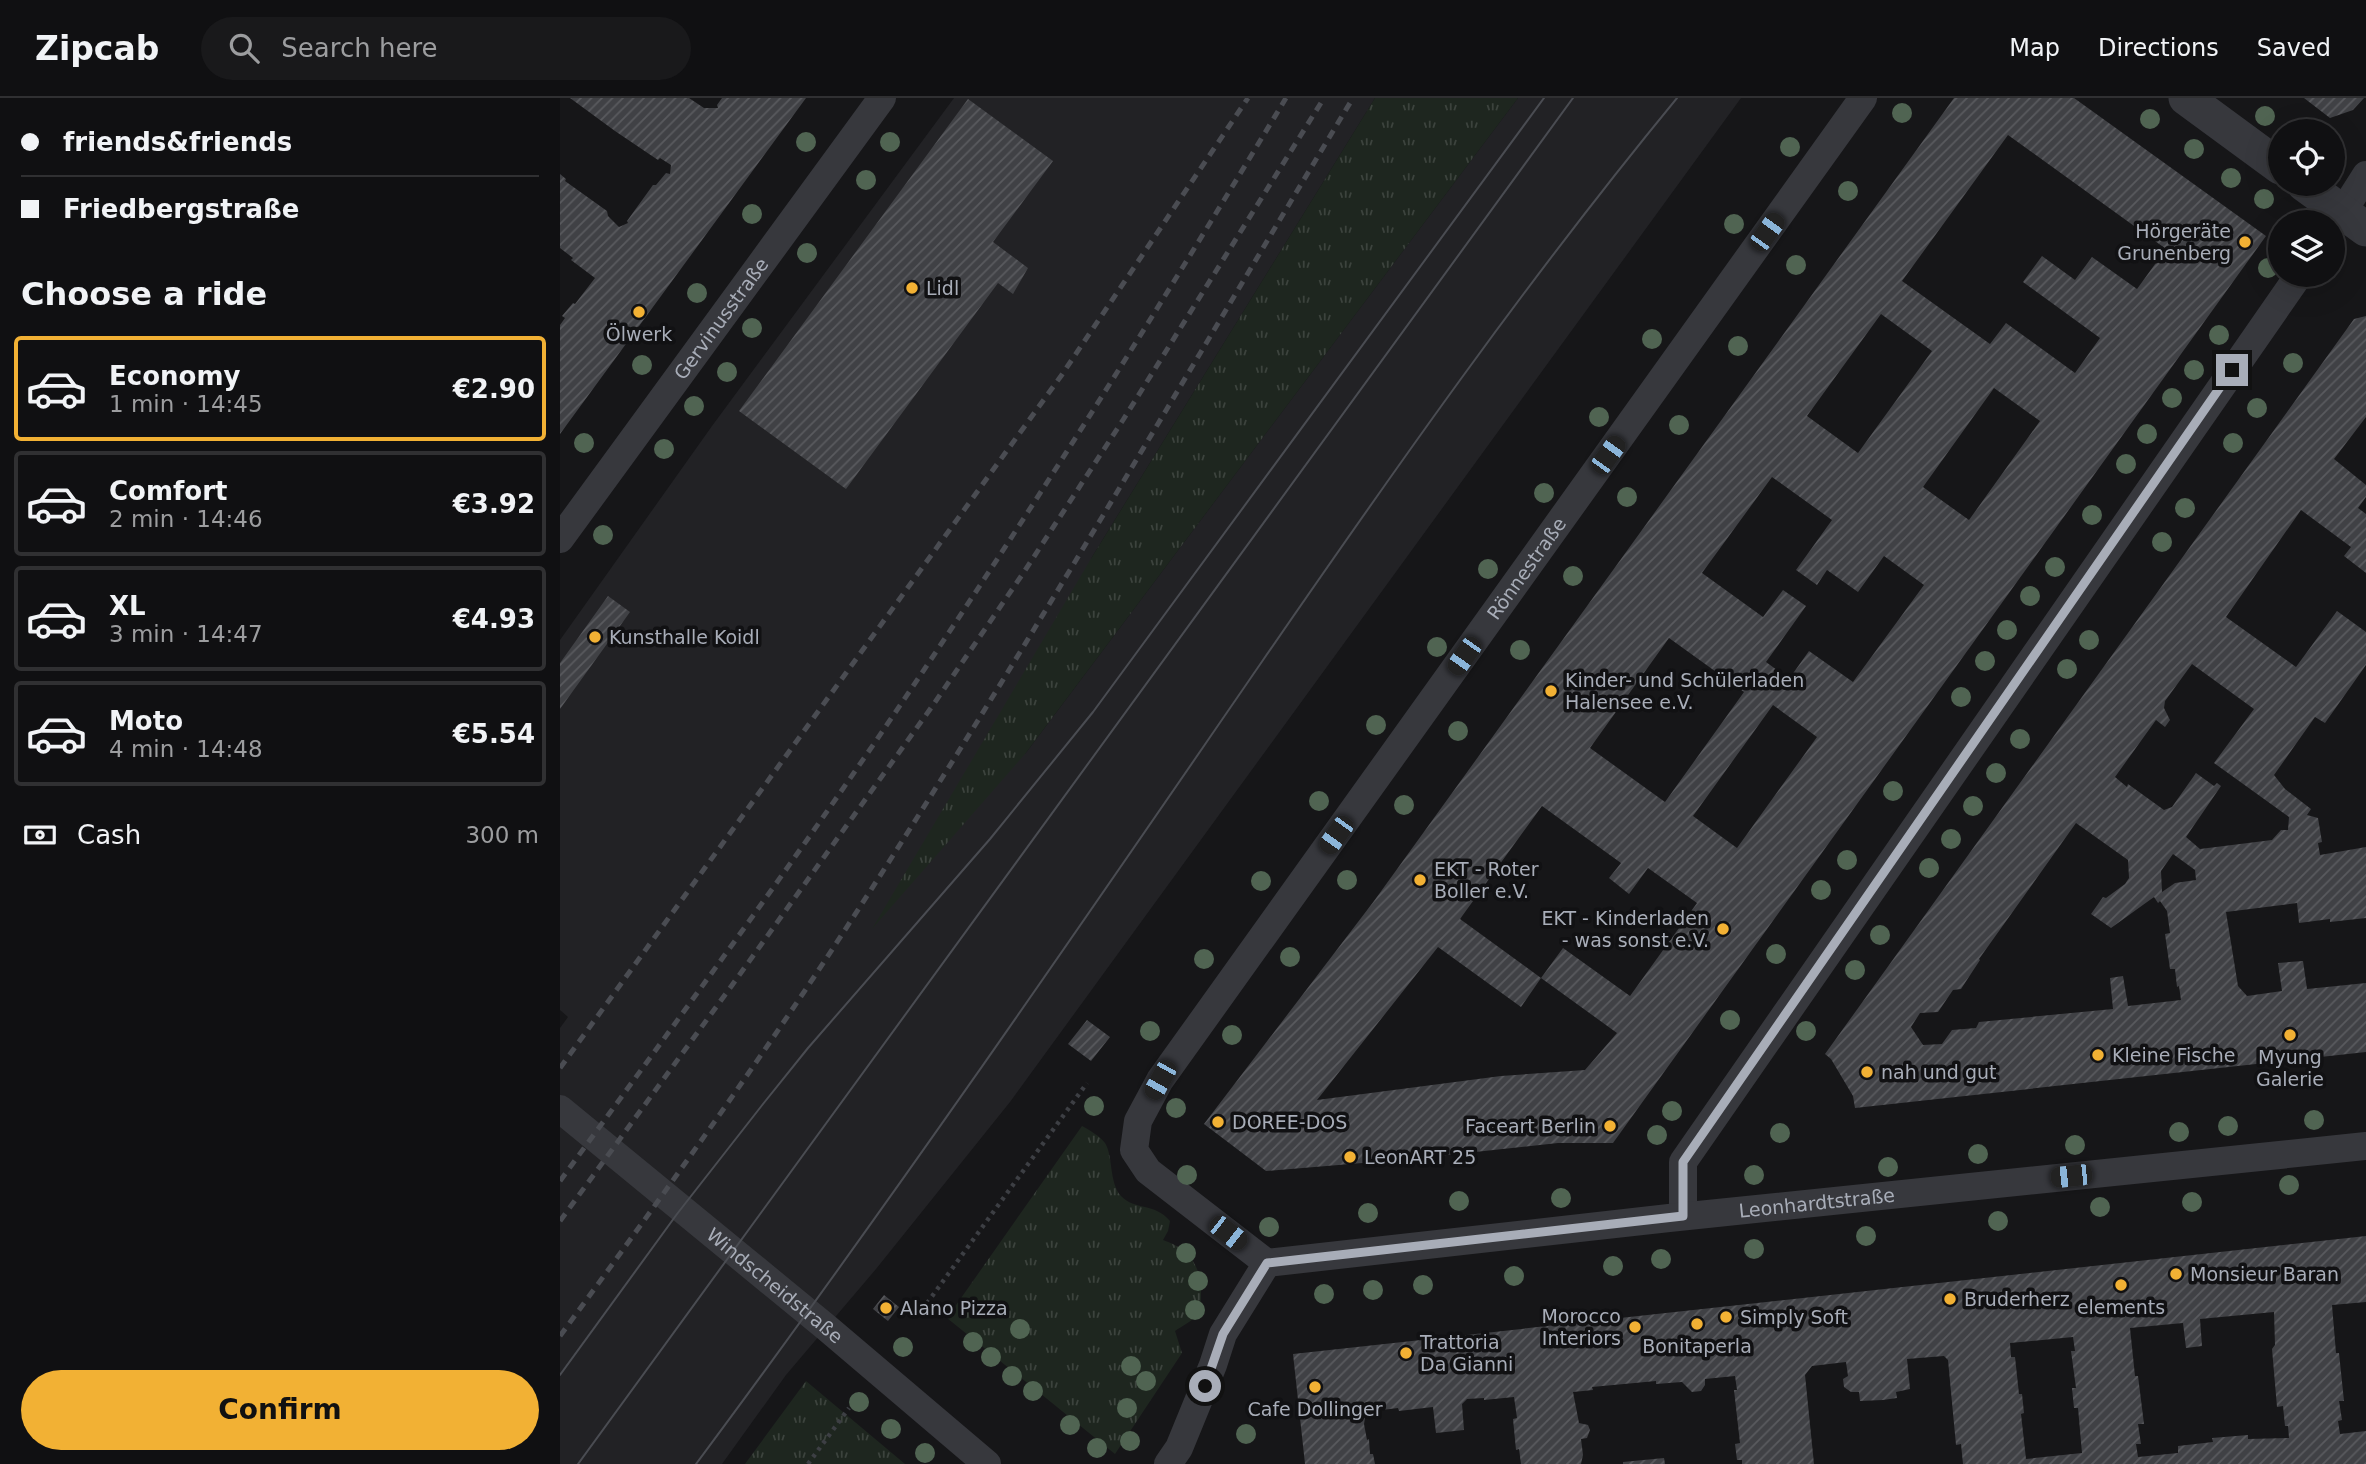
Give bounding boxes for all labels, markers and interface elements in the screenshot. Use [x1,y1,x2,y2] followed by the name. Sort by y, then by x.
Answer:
[201,17,691,80] search box
[35,29,159,68] text: Zipcab
[225,29,263,67] icon: search
[281,33,438,63] text: Search here
[2009,34,2060,62] text: Map
[2098,34,2219,62] text: Directions
[2257,34,2331,62] text: Saved
[2268,119,2345,287] map controls
[2268,119,2345,196] button: locate
[63,127,292,157] text: friends&friends
[63,194,299,224] text: Friedbergstraße
[1747,209,1788,255] car
[2268,210,2345,287] button: layers
[2117,220,2231,264] place label: Hörgeräte Grunenberg
[2237,234,2253,250] marker: Hörgeräte Grunenberg
[669,253,773,384] street label: Gervinusstraße
[21,275,267,313] text: Choose a ride
[926,277,959,299] place label: Lidl
[904,280,920,296] marker: Lidl
[631,304,647,320] marker: Ölwerk
[606,323,672,345] place label: Ölwerk
[2216,354,2248,386] route end
[25,357,88,420] icon: car
[109,361,240,391] text: Economy
[453,374,535,404] text: €2.90
[109,391,263,417] text: 1 min · 14:45
[1588,432,1629,478] car
[25,472,88,535] icon: car
[109,476,227,506] text: Comfort
[453,489,535,519] text: €3.92
[109,506,263,532] text: 2 min · 14:46
[1482,513,1570,624] street label: Rönnestraße
[25,587,88,650] icon: car
[109,591,146,621] text: XL
[453,604,535,634] text: €4.93
[109,621,263,647] text: 3 min · 14:47
[609,626,760,648] place label: Kunsthalle Koidl
[587,629,603,645] marker: Kunsthalle Koidl
[1444,633,1485,679] car
[1565,669,1804,713] place label: Kinder- und Schülerladen Halensee e.V.
[1543,683,1559,699] marker: Kinder- und Schülerladen Halensee e.V.
[25,702,88,765] icon: car
[109,706,183,736] text: Moto
[453,719,535,749] text: €5.54
[109,736,263,762] text: 4 min · 14:48
[1316,812,1357,858] car
[21,816,59,854] icon: cash
[77,820,141,850] text: Cash
[465,822,539,848] text: 300 m
[1434,858,1539,902] place label: EKT - Roter Boller e.V.
[1412,872,1428,888] marker: EKT - Roter Boller e.V.
[1541,907,1709,951] place label: EKT - Kinderladen - was sonst e.V.
[1715,921,1731,937] marker: EKT - Kinderladen - was sonst e.V.
[2282,1027,2298,1043] marker: Myung Galerie
[2112,1044,2235,1066] place label: Kleine Fische
[2256,1046,2324,1090] place label: Myung Galerie
[2090,1047,2106,1063] marker: Kleine Fische
[1141,1057,1180,1103] car
[1881,1061,1997,1083] place label: nah und gut
[1859,1064,1875,1080] marker: nah und gut
[1232,1111,1347,1133] place label: DOREE-DOS
[1210,1114,1226,1130] marker: DOREE-DOS
[1465,1115,1596,1137] place label: Faceart Berlin
[1602,1118,1618,1134] marker: Faceart Berlin
[1364,1146,1476,1168] place label: LeonART 25
[1342,1149,1358,1165] marker: LeonART 25
[2050,1163,2093,1189] car
[1738,1184,1896,1222] street label: Leonhardtstraße
[1205,1212,1252,1254] car
[702,1223,847,1348] street label: Windscheidstraße
[2190,1263,2339,1285] place label: Monsieur Baran
[2168,1266,2184,1282] marker: Monsieur Baran
[2113,1277,2129,1293] marker: elements
[1964,1288,2070,1310] place label: Bruderherz
[1942,1291,1958,1307] marker: Bruderherz
[2077,1296,2165,1318] place label: elements
[900,1297,1008,1319] place label: Alano Pizza
[878,1300,894,1316] marker: Alano Pizza
[1541,1305,1621,1349] place label: Morocco Interiors
[1740,1306,1848,1328] place label: Simply Soft
[1718,1309,1734,1325] marker: Simply Soft
[1689,1316,1705,1332] marker: Bonitaperla
[1627,1319,1643,1335] marker: Morocco Interiors
[1419,1331,1513,1375] place label: Trattoria Da Gianni
[1642,1335,1752,1357] place label: Bonitaperla
[1398,1345,1414,1361] marker: Trattoria Da Gianni
[21,1370,539,1450] button: Confirm
[1189,1370,1221,1402] route start
[1307,1379,1323,1395] marker: Cafe Dollinger
[1247,1398,1383,1420] place label: Cafe Dollinger

